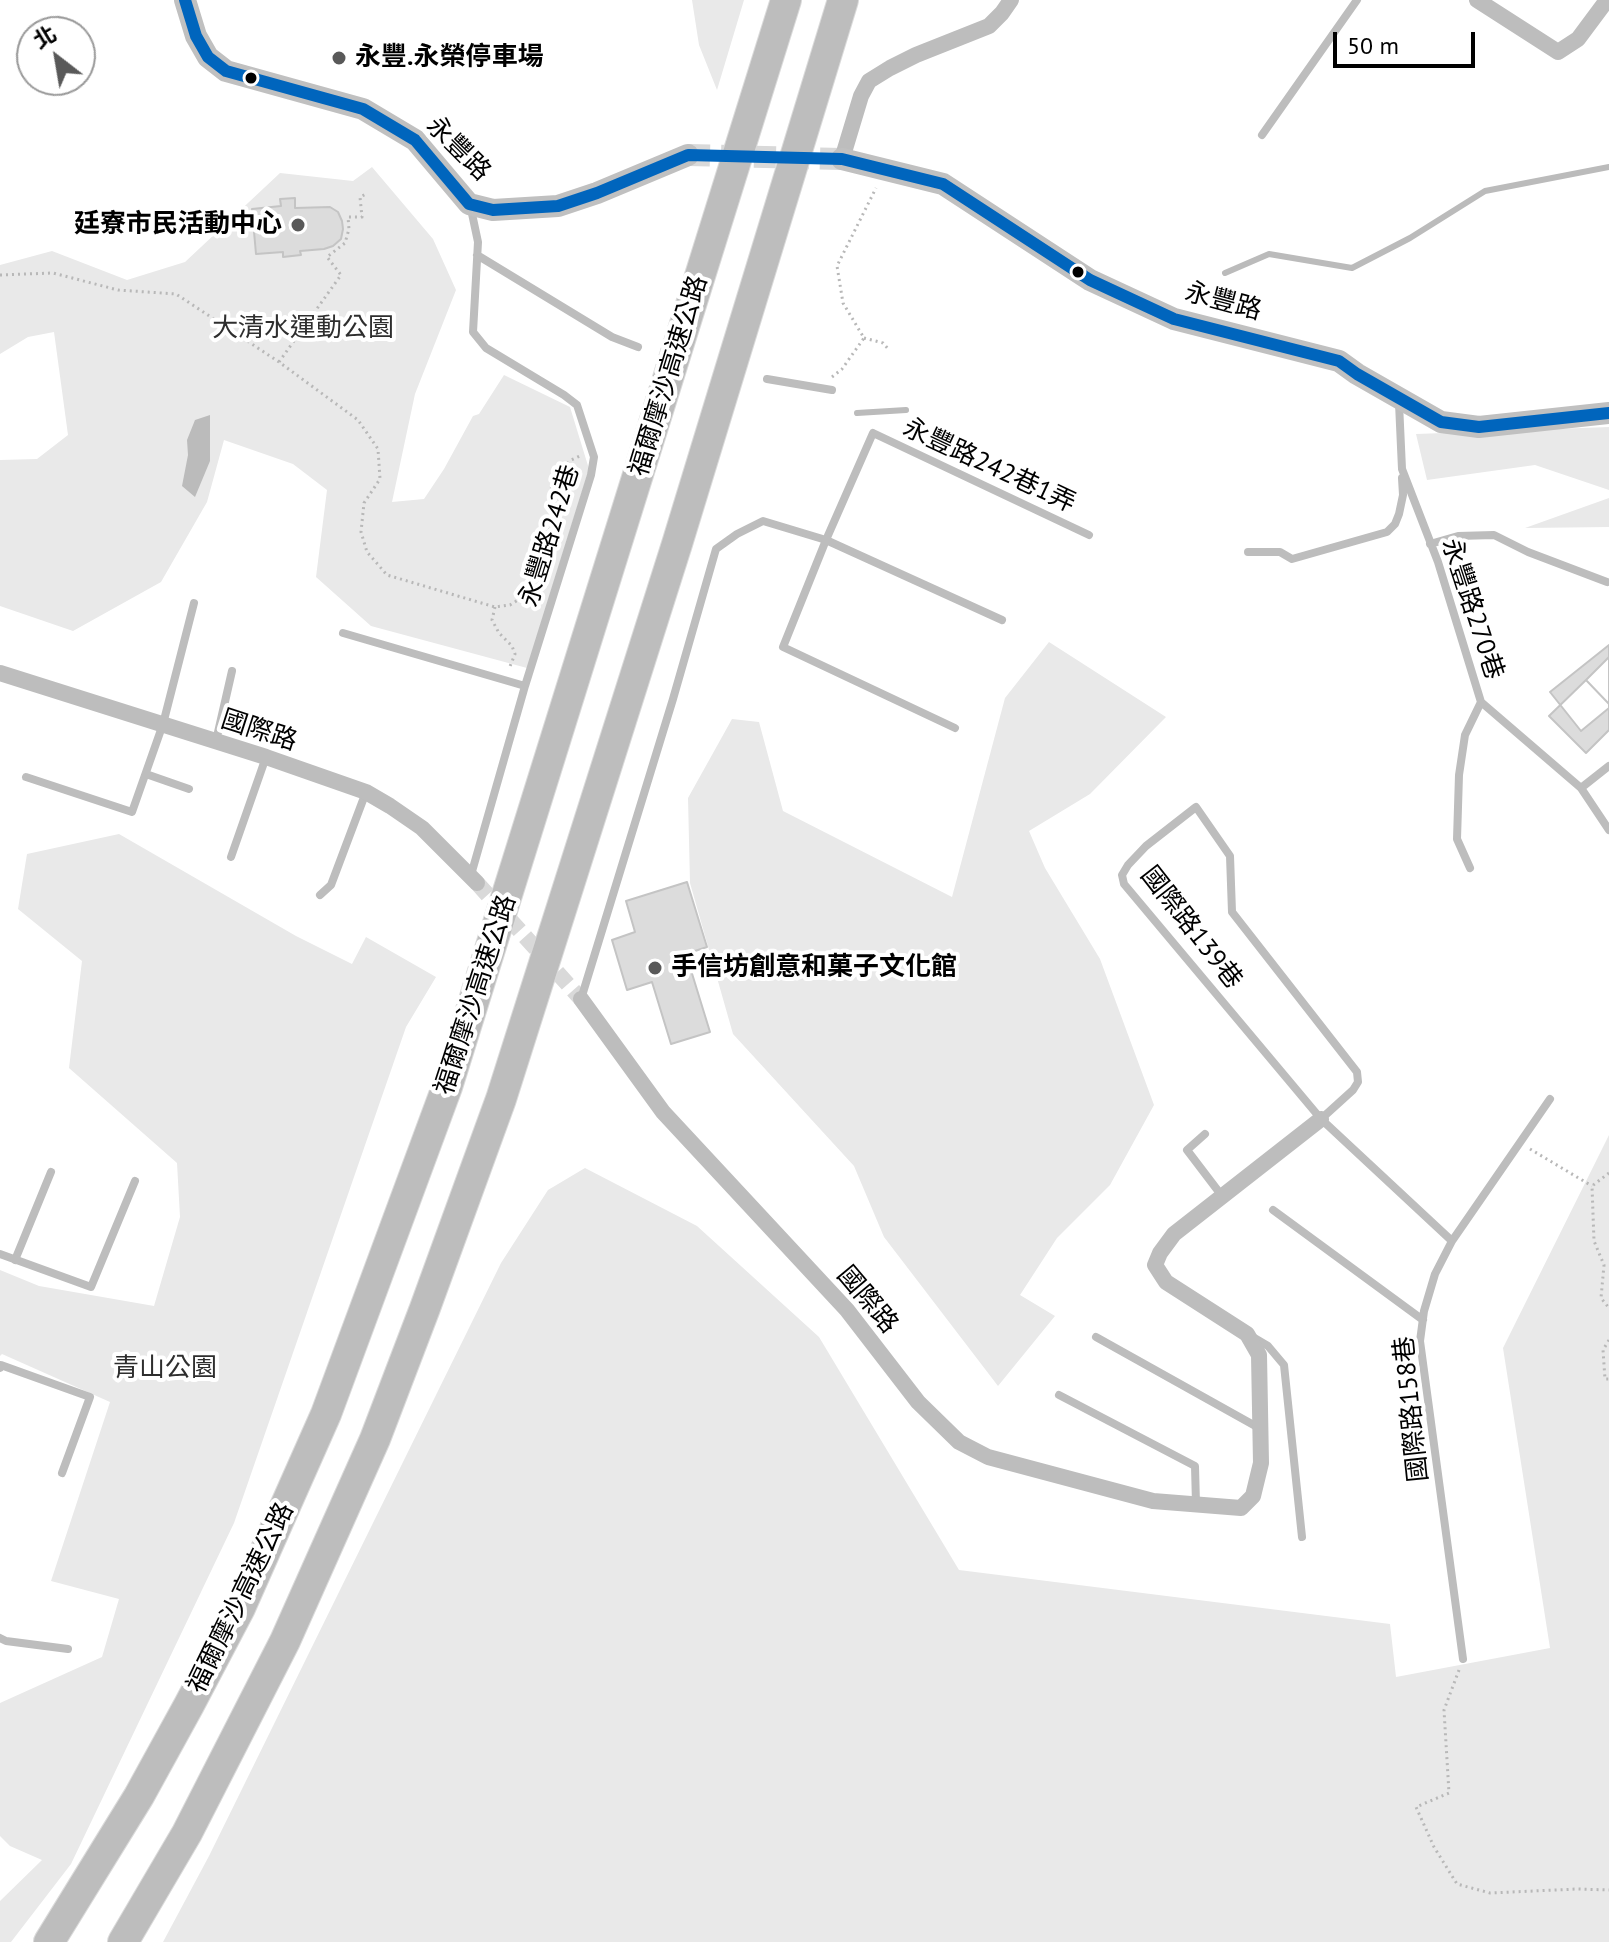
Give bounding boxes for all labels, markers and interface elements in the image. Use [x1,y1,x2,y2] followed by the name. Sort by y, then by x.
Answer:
[16,16,96,96] north arrow
[1337,16,1479,66] scale bar
[28,19,61,55] text: 北
[1347,30,1399,61] text: 50 m
[355,42,543,74] place label: 永豐.永榮停車場
[330,49,348,67] marker: 永豐.永榮停車場
[243,70,259,86] unlabelled marker
[419,110,497,188] street label: 永豐路
[74,209,282,241] place label: 廷寮市民活動中心
[289,216,307,234] marker: 廷寮市民活動中心
[1070,264,1086,280] unlabelled marker
[624,272,714,480] street label: 福爾摩沙高速公路
[1181,277,1265,327] street label: 永豐路
[212,313,394,345] park label: 大清水運動公園
[898,412,1080,520] street label: 永豐路242巷1弄
[514,461,586,611] street label: 永豐路242巷
[1435,535,1509,683] street label: 永豐路270巷
[217,704,301,758] street label: 國際路
[1134,861,1248,995] street label: 國際路139巷
[429,891,523,1099] street label: 福爾摩沙高速公路
[671,952,957,984] place label: 手信坊創意和菓子文化館
[646,959,664,977] marker: 手信坊創意和菓子文化館
[830,1260,904,1340] street label: 國際路
[1389,1335,1435,1483] street label: 國際路158巷
[113,1353,217,1385] park label: 青山公園
[181,1498,301,1698] street label: 福爾摩沙高速公路

